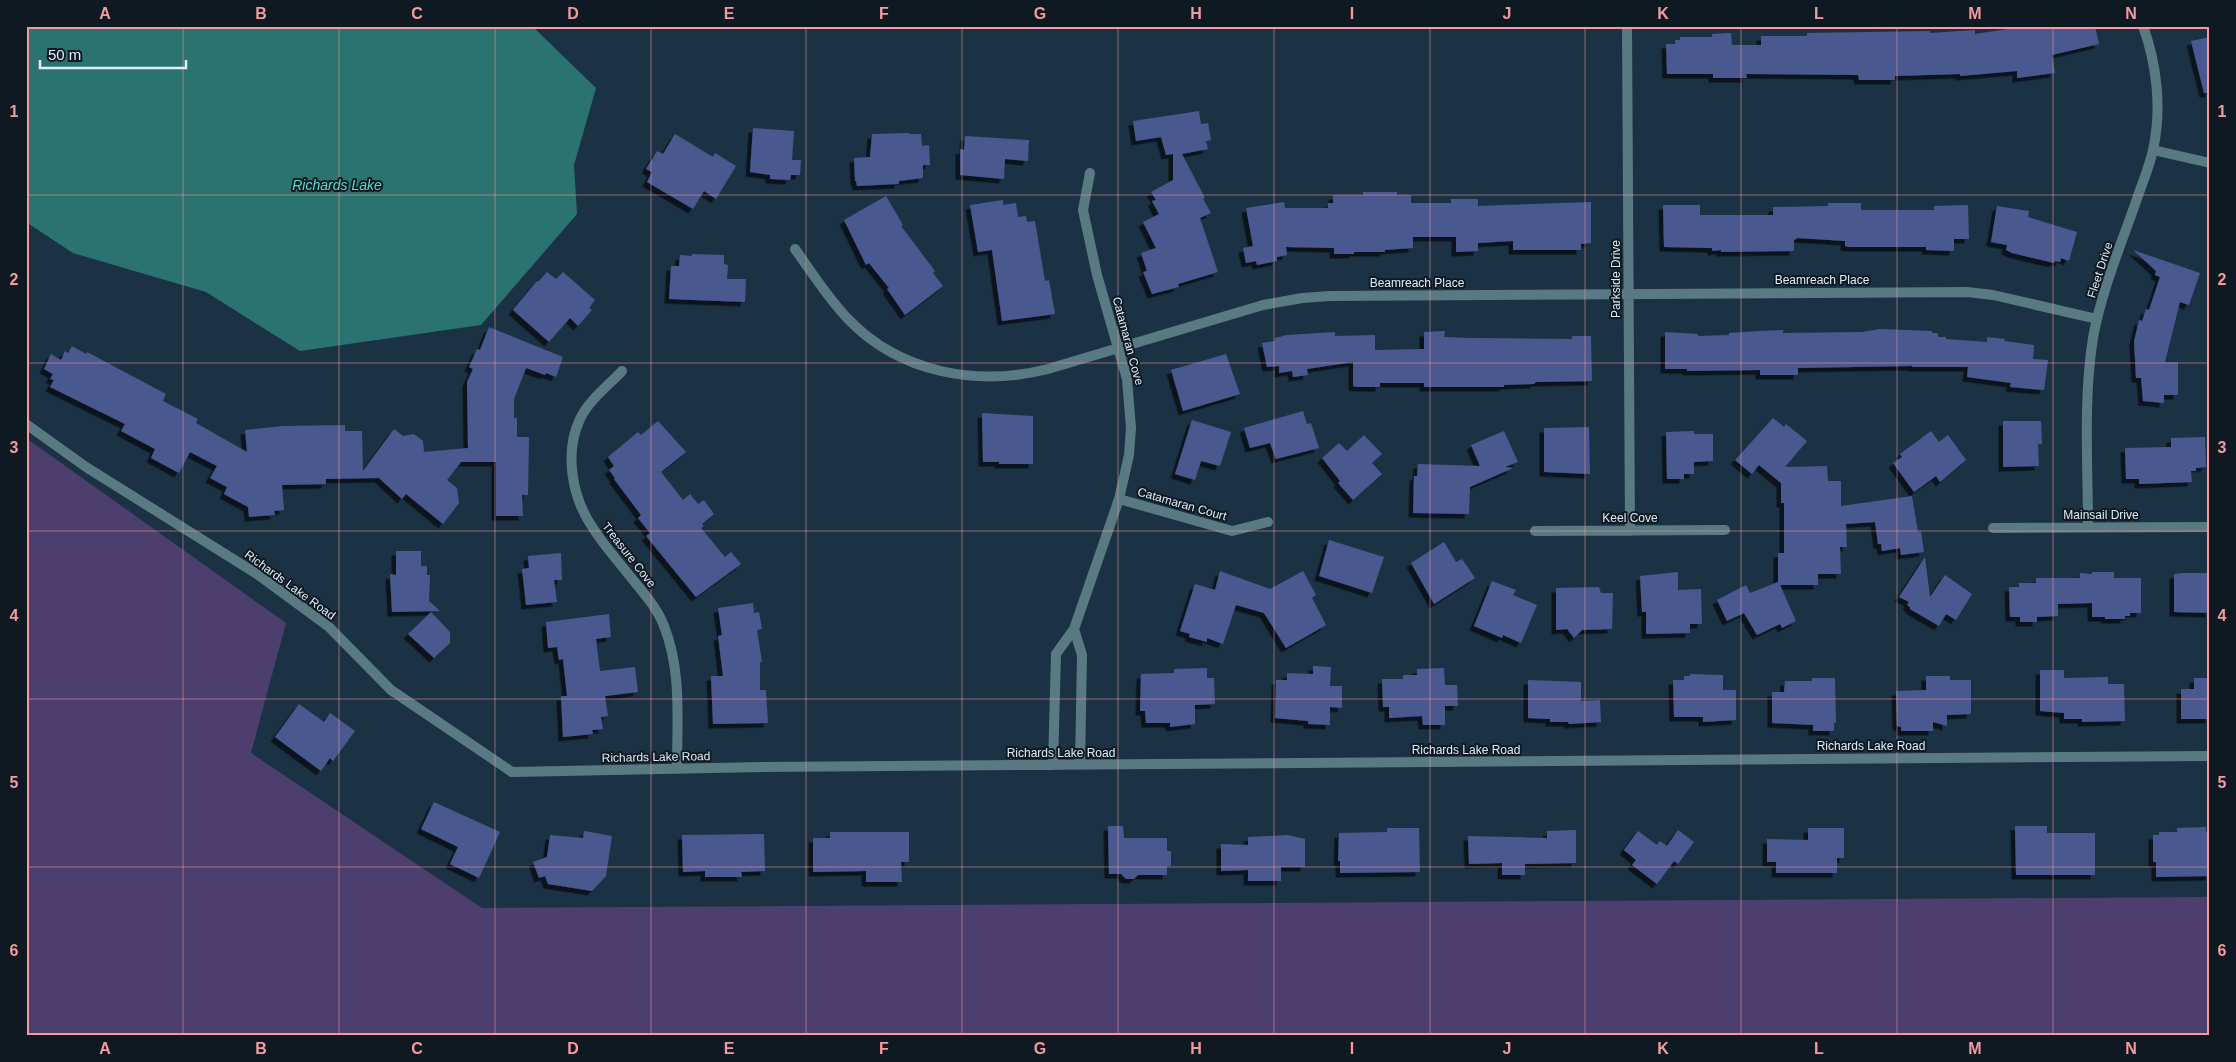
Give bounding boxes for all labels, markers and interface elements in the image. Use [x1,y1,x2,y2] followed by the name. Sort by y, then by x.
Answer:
[99,5,111,22] text: A
[255,5,267,22] text: B
[411,5,423,22] text: C
[567,5,579,22] text: D
[724,5,735,22] text: E
[879,5,889,22] text: F
[1034,5,1046,22] text: G
[1190,5,1202,22] text: H
[1350,5,1354,22] text: I
[1503,5,1511,22] text: J
[1657,5,1669,22] text: K
[1814,5,1824,22] text: L
[1968,5,1982,22] text: M
[2125,5,2137,22] text: N
[40,38,186,70] scale bar
[48,46,81,63] text: 50 m
[10,103,19,120] text: 1
[2218,103,2227,120] text: 1
[292,177,382,193] water label: Richards Lake
[1609,240,1623,318] street label: Parkside Drive
[2084,240,2116,300] street label: Fleet Drive
[10,271,19,288] text: 2
[2218,271,2227,288] text: 2
[1775,273,1870,287] street label: Beamreach Place
[1370,276,1465,290] street label: Beamreach Place
[1109,295,1147,387] street label: Catamaran Cove
[10,439,19,456] text: 3
[2218,439,2227,456] text: 3
[1136,485,1229,524] street label: Catamaran Court
[2063,508,2139,522] street label: Mainsail Drive
[1602,511,1658,525] street label: Keel Cove
[599,520,659,591] street label: Treasure Cove
[242,547,338,623] street label: Richards Lake Road
[10,607,19,624] text: 4
[2218,607,2227,624] text: 4
[1817,739,1925,753] street label: Richards Lake Road
[1412,743,1520,757] street label: Richards Lake Road
[1007,746,1115,760] street label: Richards Lake Road
[602,749,710,765] street label: Richards Lake Road
[10,774,19,791] text: 5
[2218,774,2227,791] text: 5
[10,942,19,959] text: 6
[2218,942,2227,959] text: 6
[99,1040,111,1057] text: A
[255,1040,267,1057] text: B
[411,1040,423,1057] text: C
[567,1040,579,1057] text: D
[724,1040,735,1057] text: E
[879,1040,889,1057] text: F
[1034,1040,1046,1057] text: G
[1190,1040,1202,1057] text: H
[1350,1040,1354,1057] text: I
[1503,1040,1511,1057] text: J
[1657,1040,1669,1057] text: K
[1814,1040,1824,1057] text: L
[1968,1040,1982,1057] text: M
[2125,1040,2137,1057] text: N

